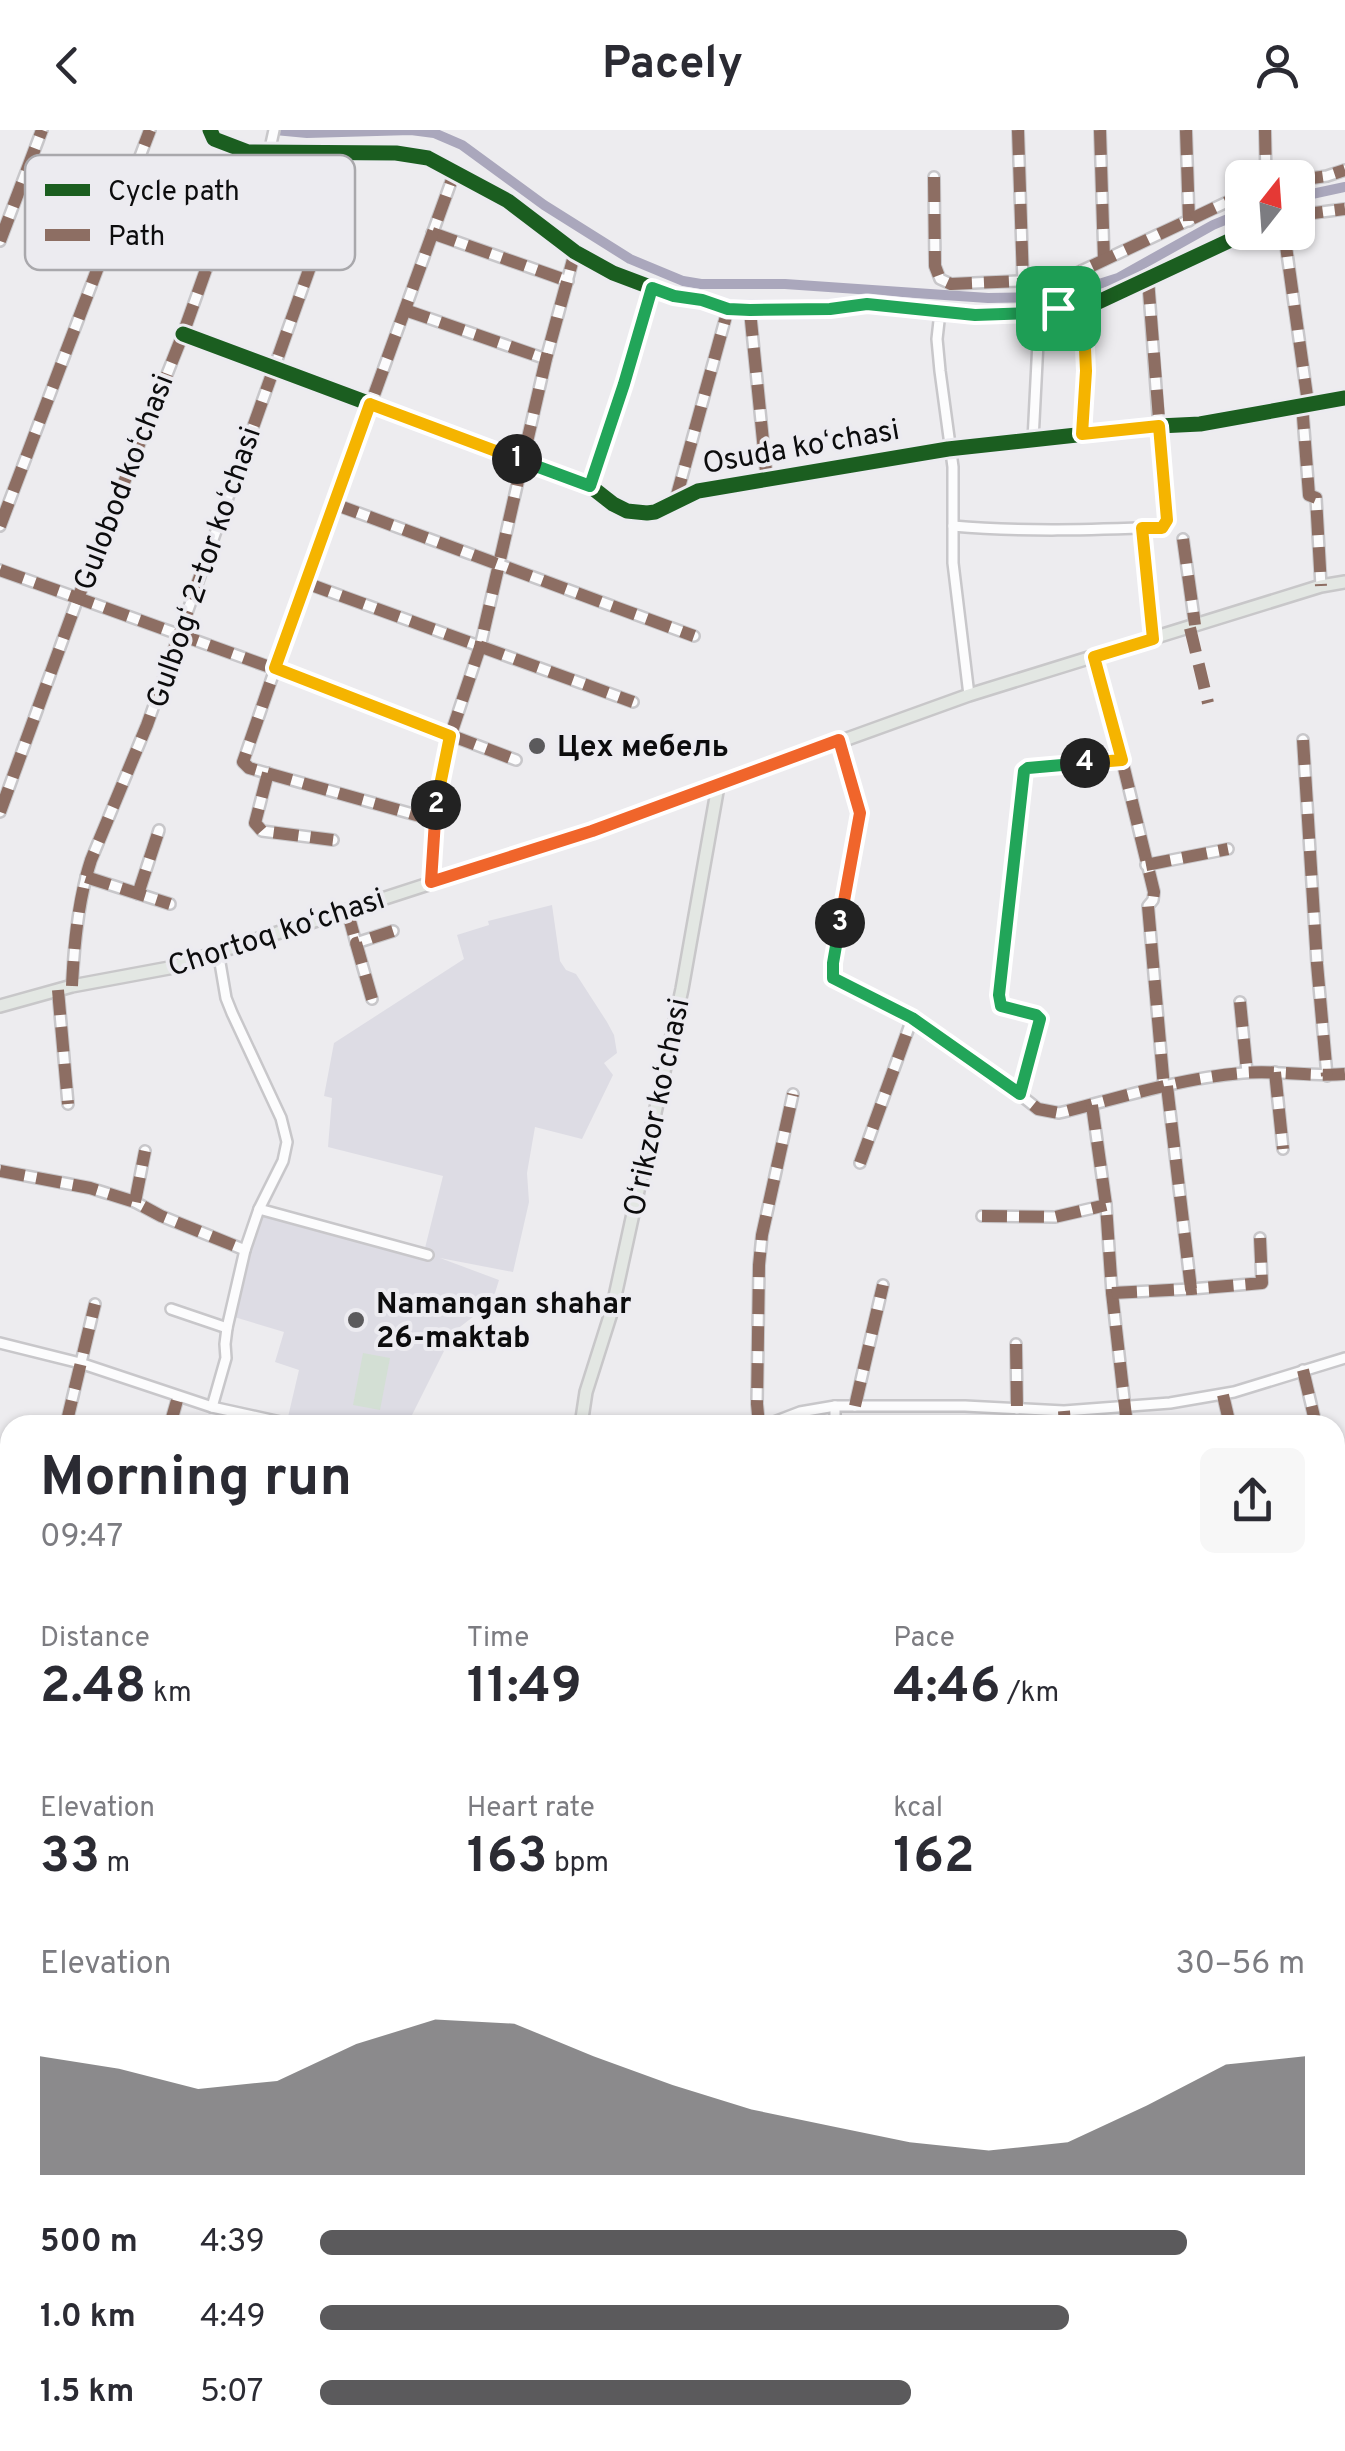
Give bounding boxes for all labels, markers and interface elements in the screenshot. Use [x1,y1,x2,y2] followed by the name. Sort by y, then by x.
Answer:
[602,37,743,94] text: Pacely
[40,38,95,93] icon: back
[1250,38,1305,93] icon: person
[25,155,355,270] legend
[1225,160,1315,250] north arrow
[1225,160,1315,250] map controls
[108,175,240,211] text: Cycle path
[108,220,165,256] text: Path
[1016,266,1101,351] pin
[1031,281,1086,336] icon: arrive
[67,370,184,596] street label: Gulobod koʻchasi
[700,413,903,484] street label: Osuda koʻchasi
[140,422,271,713] street label: Gulbogʻ 2-tor koʻchasi
[492,434,542,484] pin: 1
[511,441,523,477] text: 1
[557,730,729,767] place label: Цех мебель
[526,735,548,757] marker: Цех мебель
[1060,738,1110,788] pin: 4
[1076,745,1094,781] text: 4
[411,780,461,830] pin: 2
[427,787,445,823] text: 2
[164,882,390,987] street label: Chortoq koʻchasi
[815,898,865,948] pin: 3
[832,905,848,941] text: 3
[617,995,700,1220] street label: Oʻrikzor koʻchasi
[376,1287,632,1358] place label: Namangan shahar 26-maktab
[345,1309,367,1331] marker: Namangan shahar 26-maktab
[40,1445,352,1515] text: Morning run
[1200,1448,1305,1553] button: share
[40,1518,123,1558] text: 09:47
[40,1621,150,1657] text: Distance
[467,1621,529,1657] text: Time
[893,1621,955,1657] text: Pace
[40,1657,146,1720] text: 2.48
[467,1657,582,1720] text: 11:49
[893,1657,1000,1720] text: 4:46
[146,1676,192,1712] text: km
[1000,1676,1059,1712] text: /km
[40,1791,155,1827] text: Elevation
[467,1791,595,1827] text: Heart rate
[893,1791,943,1827] text: kcal
[40,1827,100,1890] text: 33
[467,1827,547,1890] text: 163
[893,1827,975,1890] text: 162
[100,1846,130,1882] text: m
[547,1846,609,1882] text: bpm
[40,1945,172,1985] text: Elevation
[1176,1945,1305,1985] text: 30–56 m
[40,2223,138,2263] text: 500 m
[200,2223,265,2263] text: 4:39
[40,2298,136,2338] text: 1.0 km
[200,2298,266,2338] text: 4:49
[40,2373,134,2413] text: 1.5 km
[200,2373,263,2413] text: 5:07

